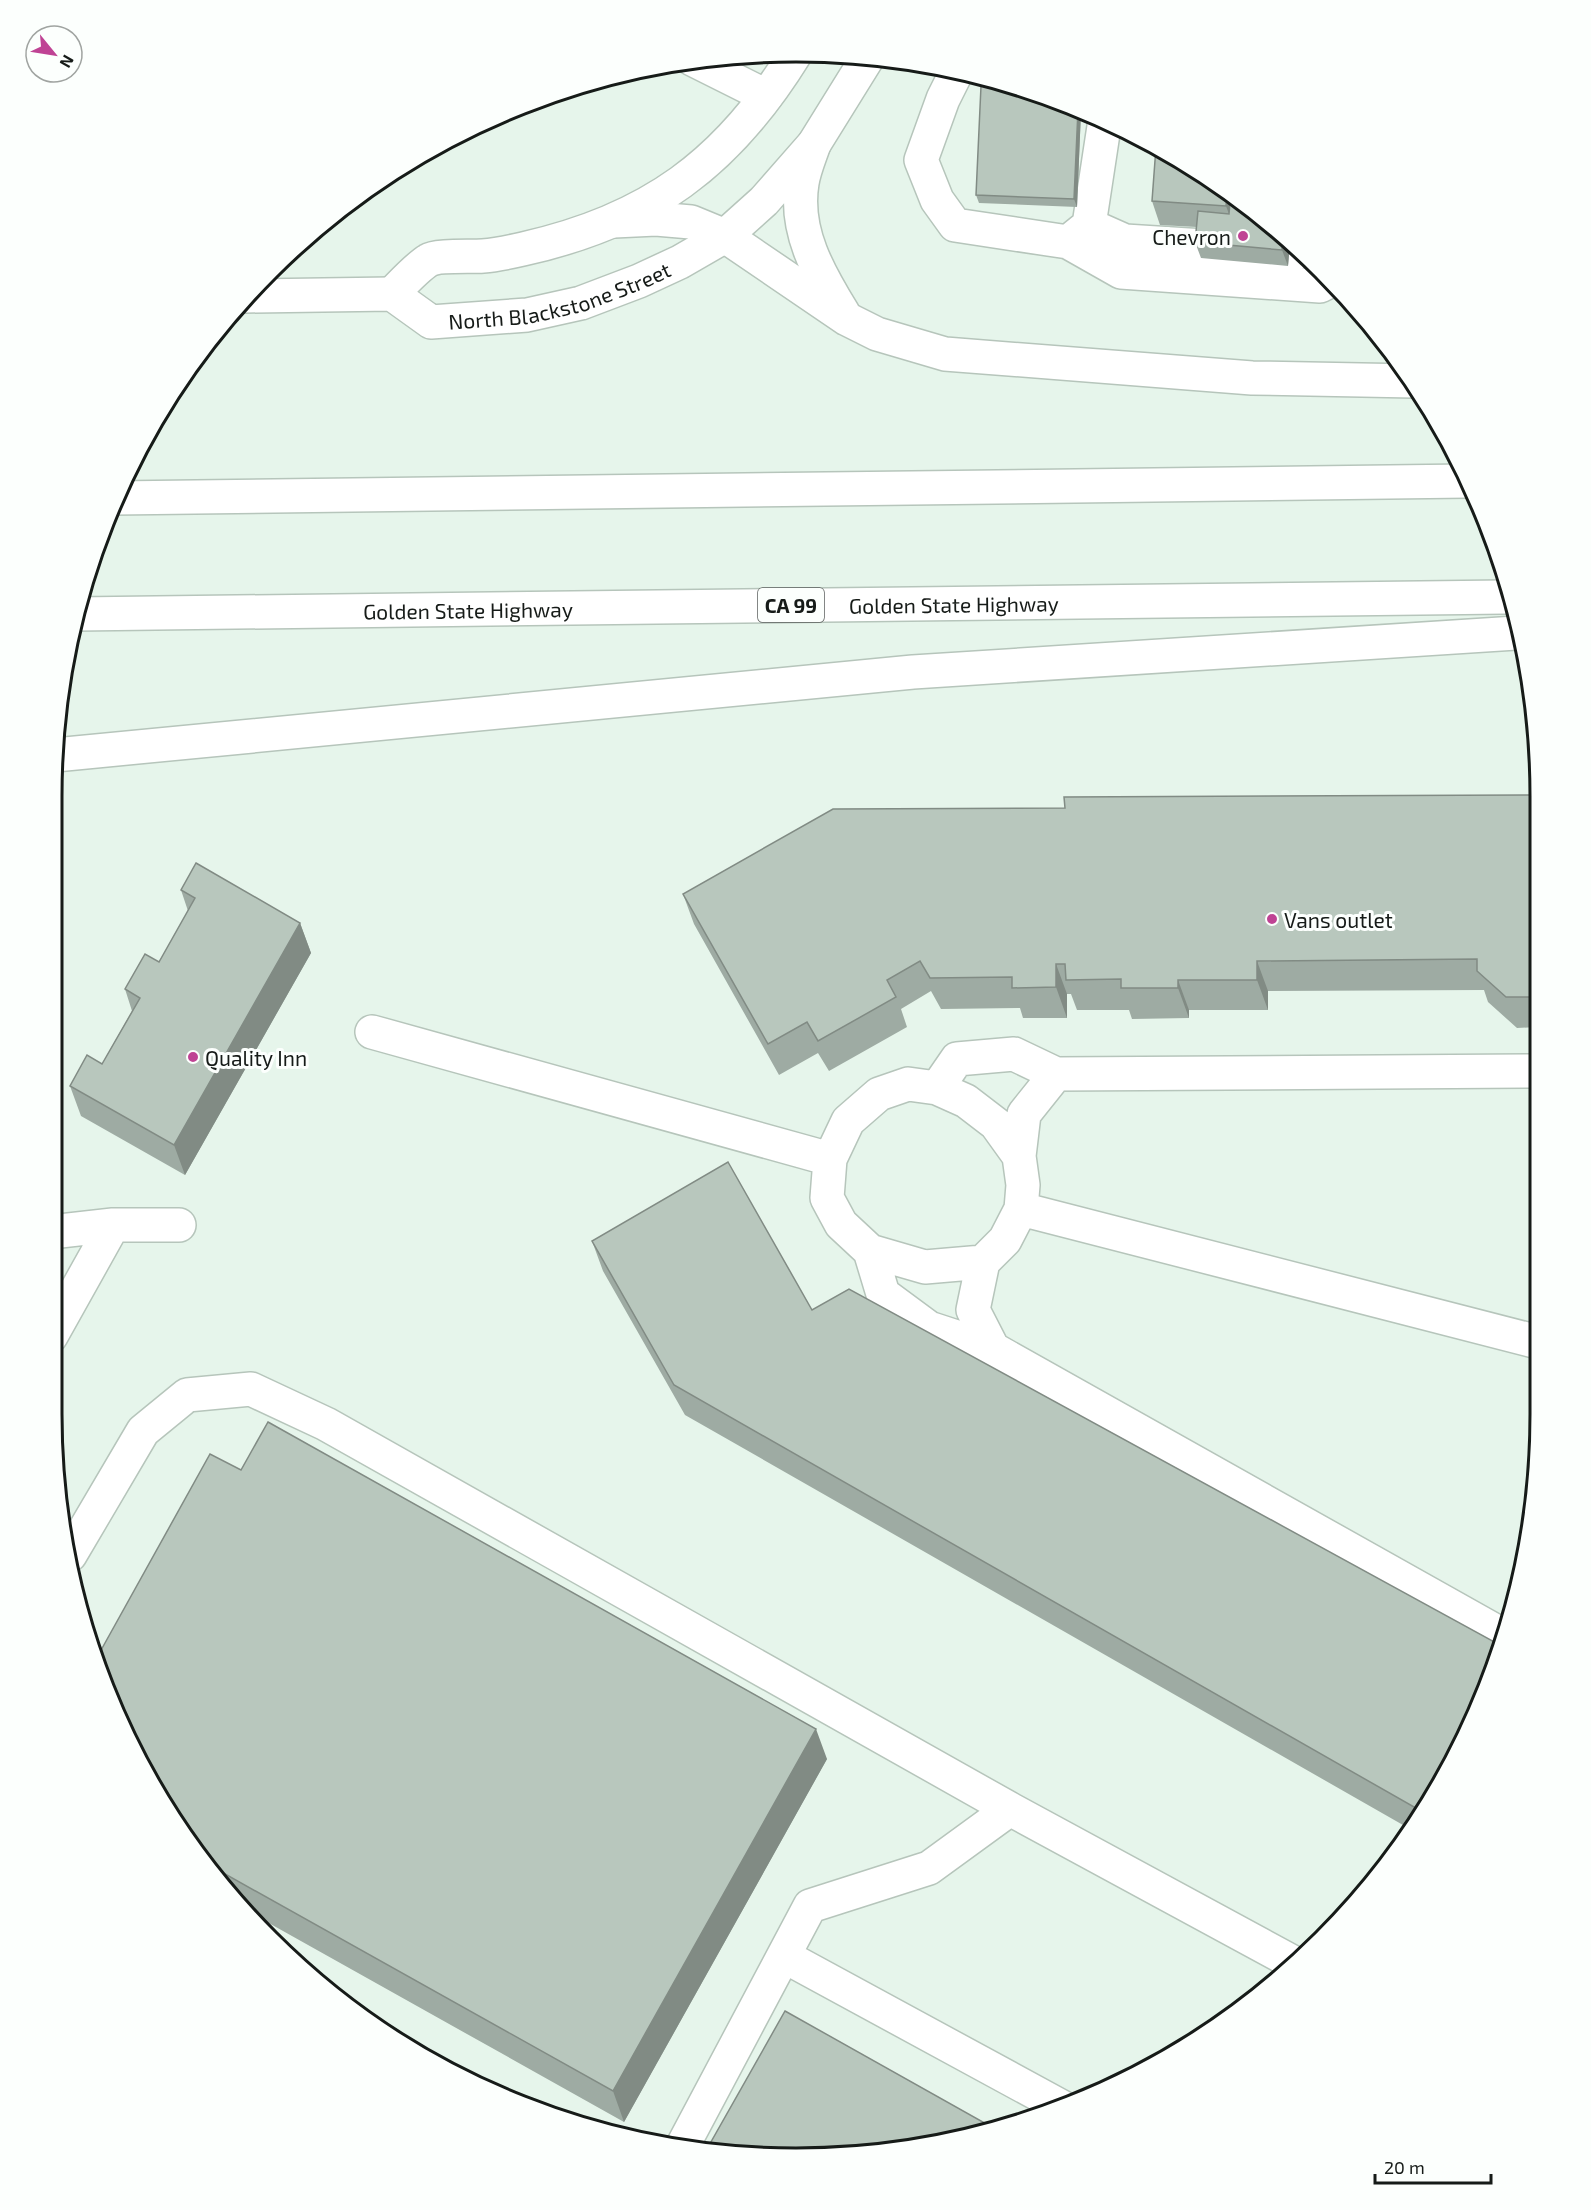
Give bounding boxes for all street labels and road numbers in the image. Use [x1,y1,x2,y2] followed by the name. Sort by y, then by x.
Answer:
[447,256,674,333] street label: North Blackstone Street
[758,588,824,622] road number: CA 99
[849,590,1059,617] street label: Golden State Highway
[363,596,573,623] street label: Golden State Highway

